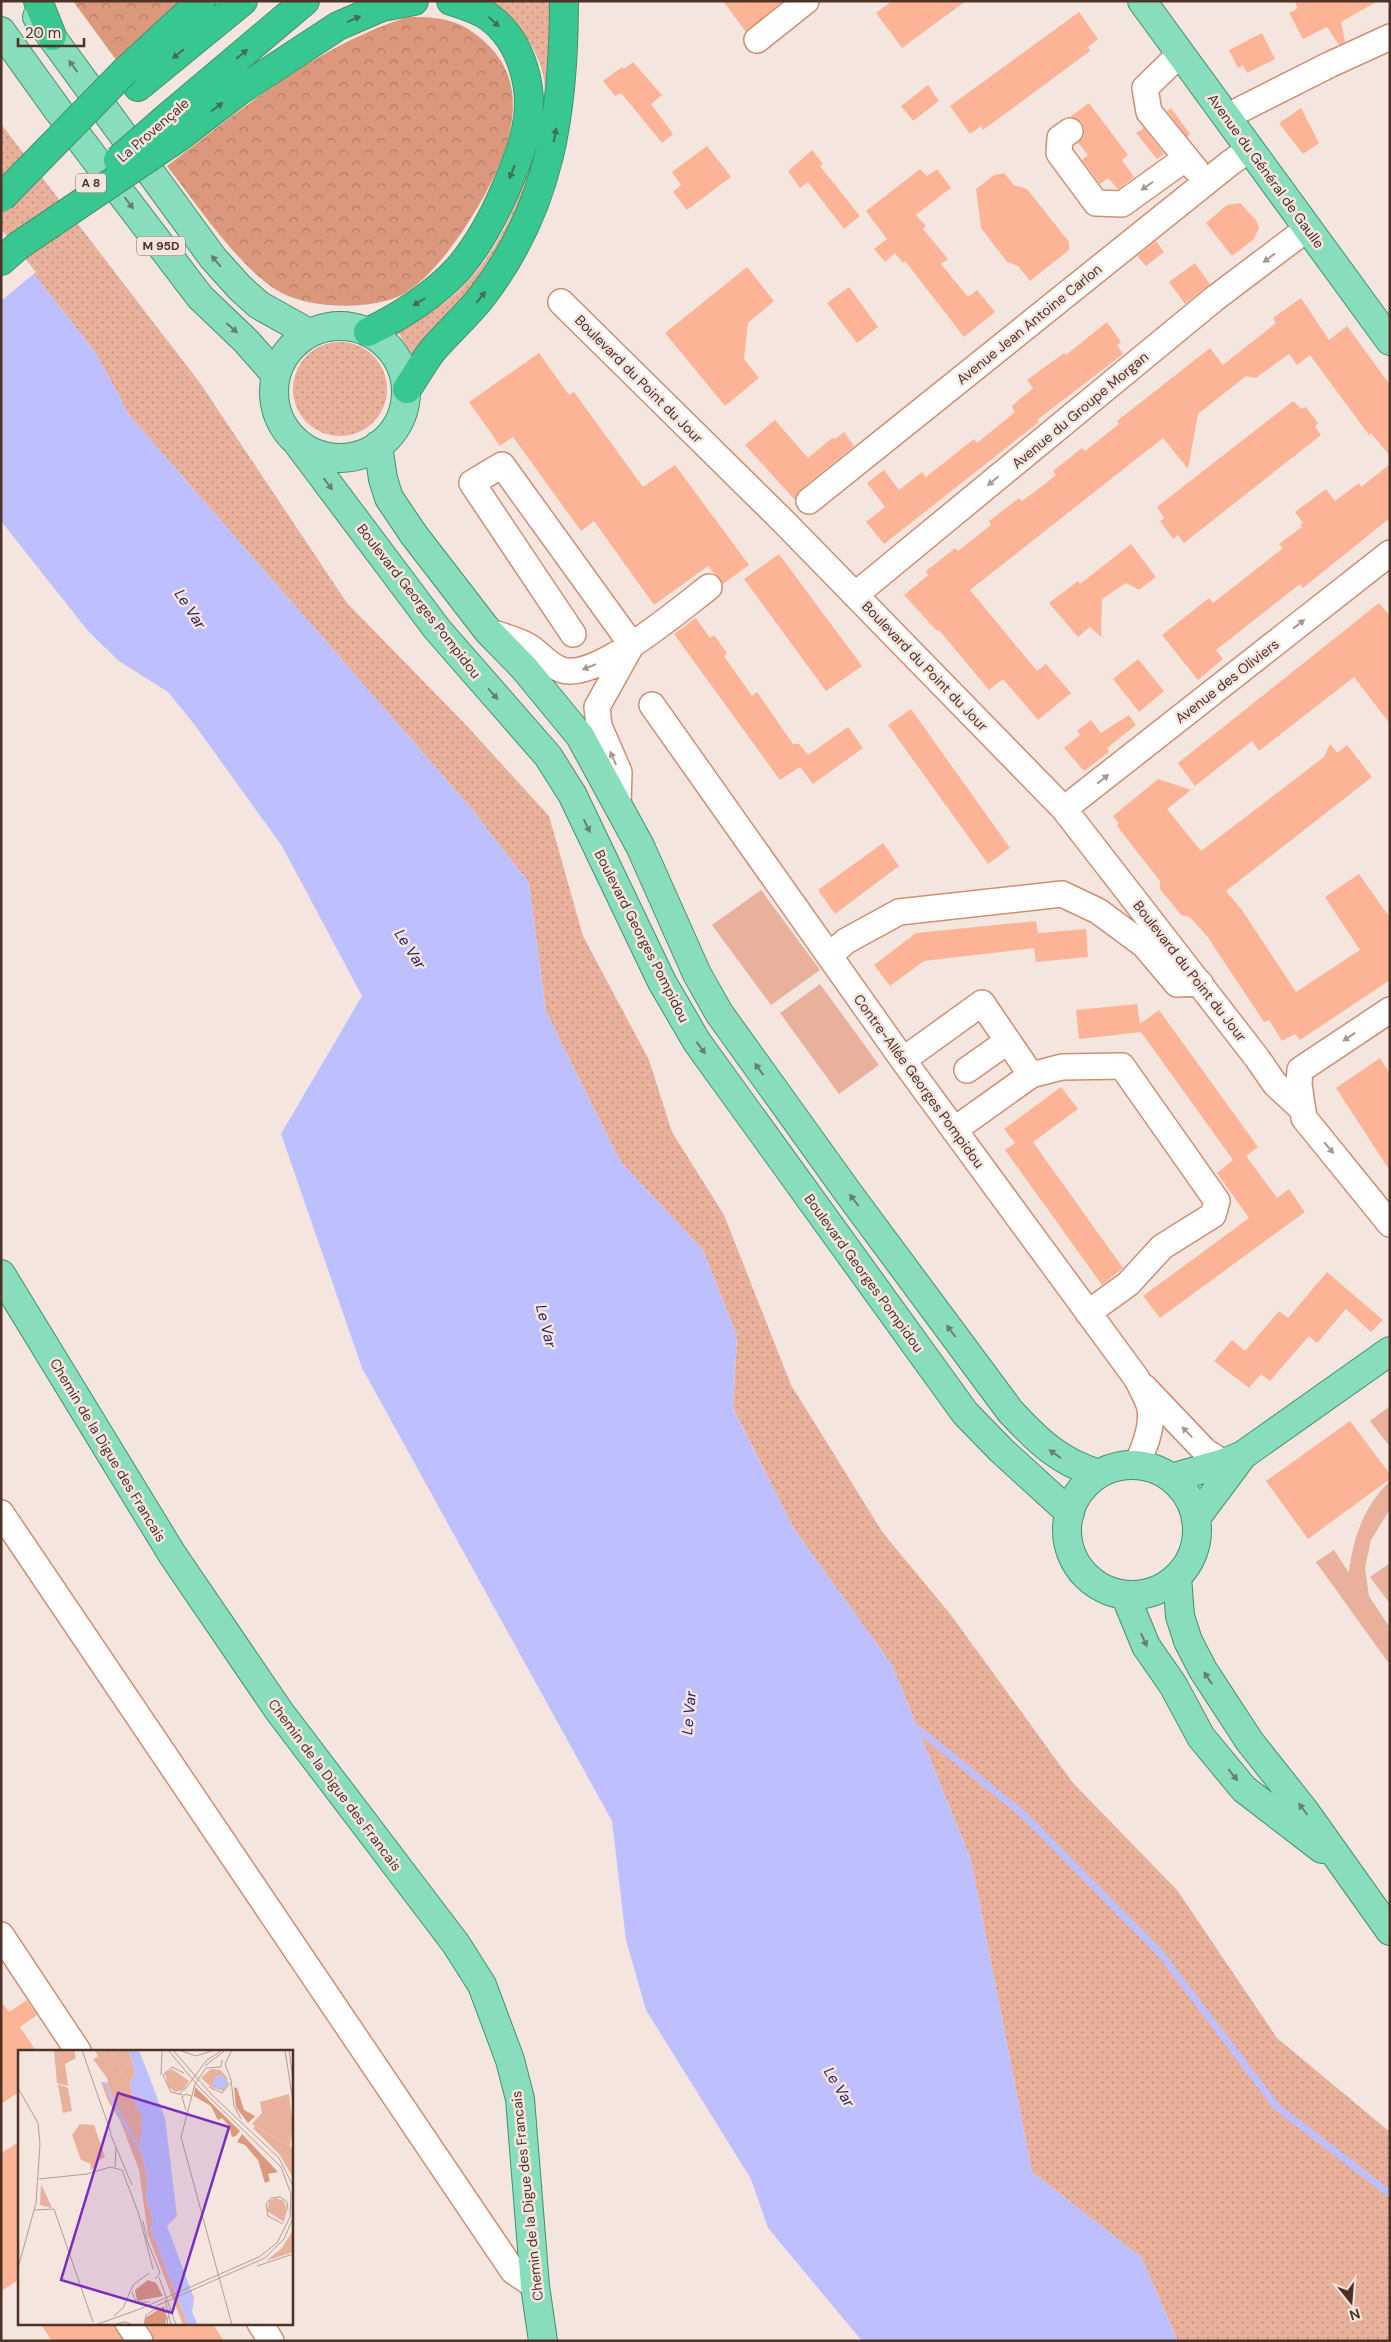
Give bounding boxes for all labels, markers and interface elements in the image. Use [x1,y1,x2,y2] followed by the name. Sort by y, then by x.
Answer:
[18,15,84,47] scale bar
[347,15,361,23] one-way arrow
[488,16,500,28] one-way arrow
[25,23,61,43] text: 20 m
[172,49,185,60] one-way arrow
[235,49,248,60] one-way arrow
[68,60,79,73] one-way arrow
[1204,90,1328,252] street label: Avenue du Général de Gaulle
[113,94,193,166] street label: La Provençale
[210,102,224,112] one-way arrow
[551,126,559,142] one-way arrow
[508,165,516,179] one-way arrow
[76,174,106,192] road number: A 8
[1140,181,1154,191] one-way arrow
[123,196,134,209] one-way arrow
[137,237,185,256] road number: M 95D
[1262,253,1276,263] one-way arrow
[210,256,222,268] one-way arrow
[953,260,1105,388] street label: Avenue Jean Antoine Carlon
[476,291,487,304] one-way arrow
[413,298,426,307] one-way arrow
[571,311,707,447] street label: Boulevard du Point du Jour
[225,322,237,334] one-way arrow
[1008,348,1152,472] street label: Avenue du Groupe Morgan
[987,476,1000,487] one-way arrow
[323,477,333,491] one-way arrow
[353,520,485,682] street label: Boulevard Georges Pompidou
[170,585,210,633] water label: Le Var
[858,597,992,735] street label: Boulevard du Point du Jour
[1292,619,1305,630] one-way arrow
[1171,635,1283,727] street label: Avenue des Oliviers
[581,663,596,671] one-way arrow
[488,688,499,701] one-way arrow
[608,751,616,765] one-way arrow
[1096,774,1109,785] one-way arrow
[583,819,591,833] one-way arrow
[591,847,693,1025] street label: Boulevard Georges Pompidou
[1129,897,1251,1045] street label: Boulevard du Point du Jour
[390,925,430,973] water label: Le Var
[850,990,988,1172] street label: Contre-Allée Georges Pompidou
[1342,1032,1356,1042] one-way arrow
[696,1041,706,1055] one-way arrow
[753,1063,764,1076] one-way arrow
[1324,1141,1335,1154] one-way arrow
[800,1190,928,1356] street label: Boulevard Georges Pompidou
[849,1194,859,1207] one-way arrow
[531,1302,561,1350] water label: Le Var
[945,1325,956,1338] one-way arrow
[46,1355,170,1545] street label: Chemin de la Digue des Francais
[1181,1427,1193,1439] one-way arrow
[1049,1449,1062,1459] one-way arrow
[1140,1632,1148,1647] one-way arrow
[1203,1671,1213,1684] one-way arrow
[677,1690,701,1736] water label: Le Var
[264,1695,406,1875] street label: Chemin de la Digue des Francais
[1227,1768,1238,1781] one-way arrow
[1298,1802,1308,1816] one-way arrow
[18,2050,292,2324] inset map
[819,2063,859,2111] water label: Le Var
[507,2090,547,2302] street label: Chemin de la Digue des Francais
[1326,2277,1376,2327] north arrow
[1347,2304,1362,2325] text: N

